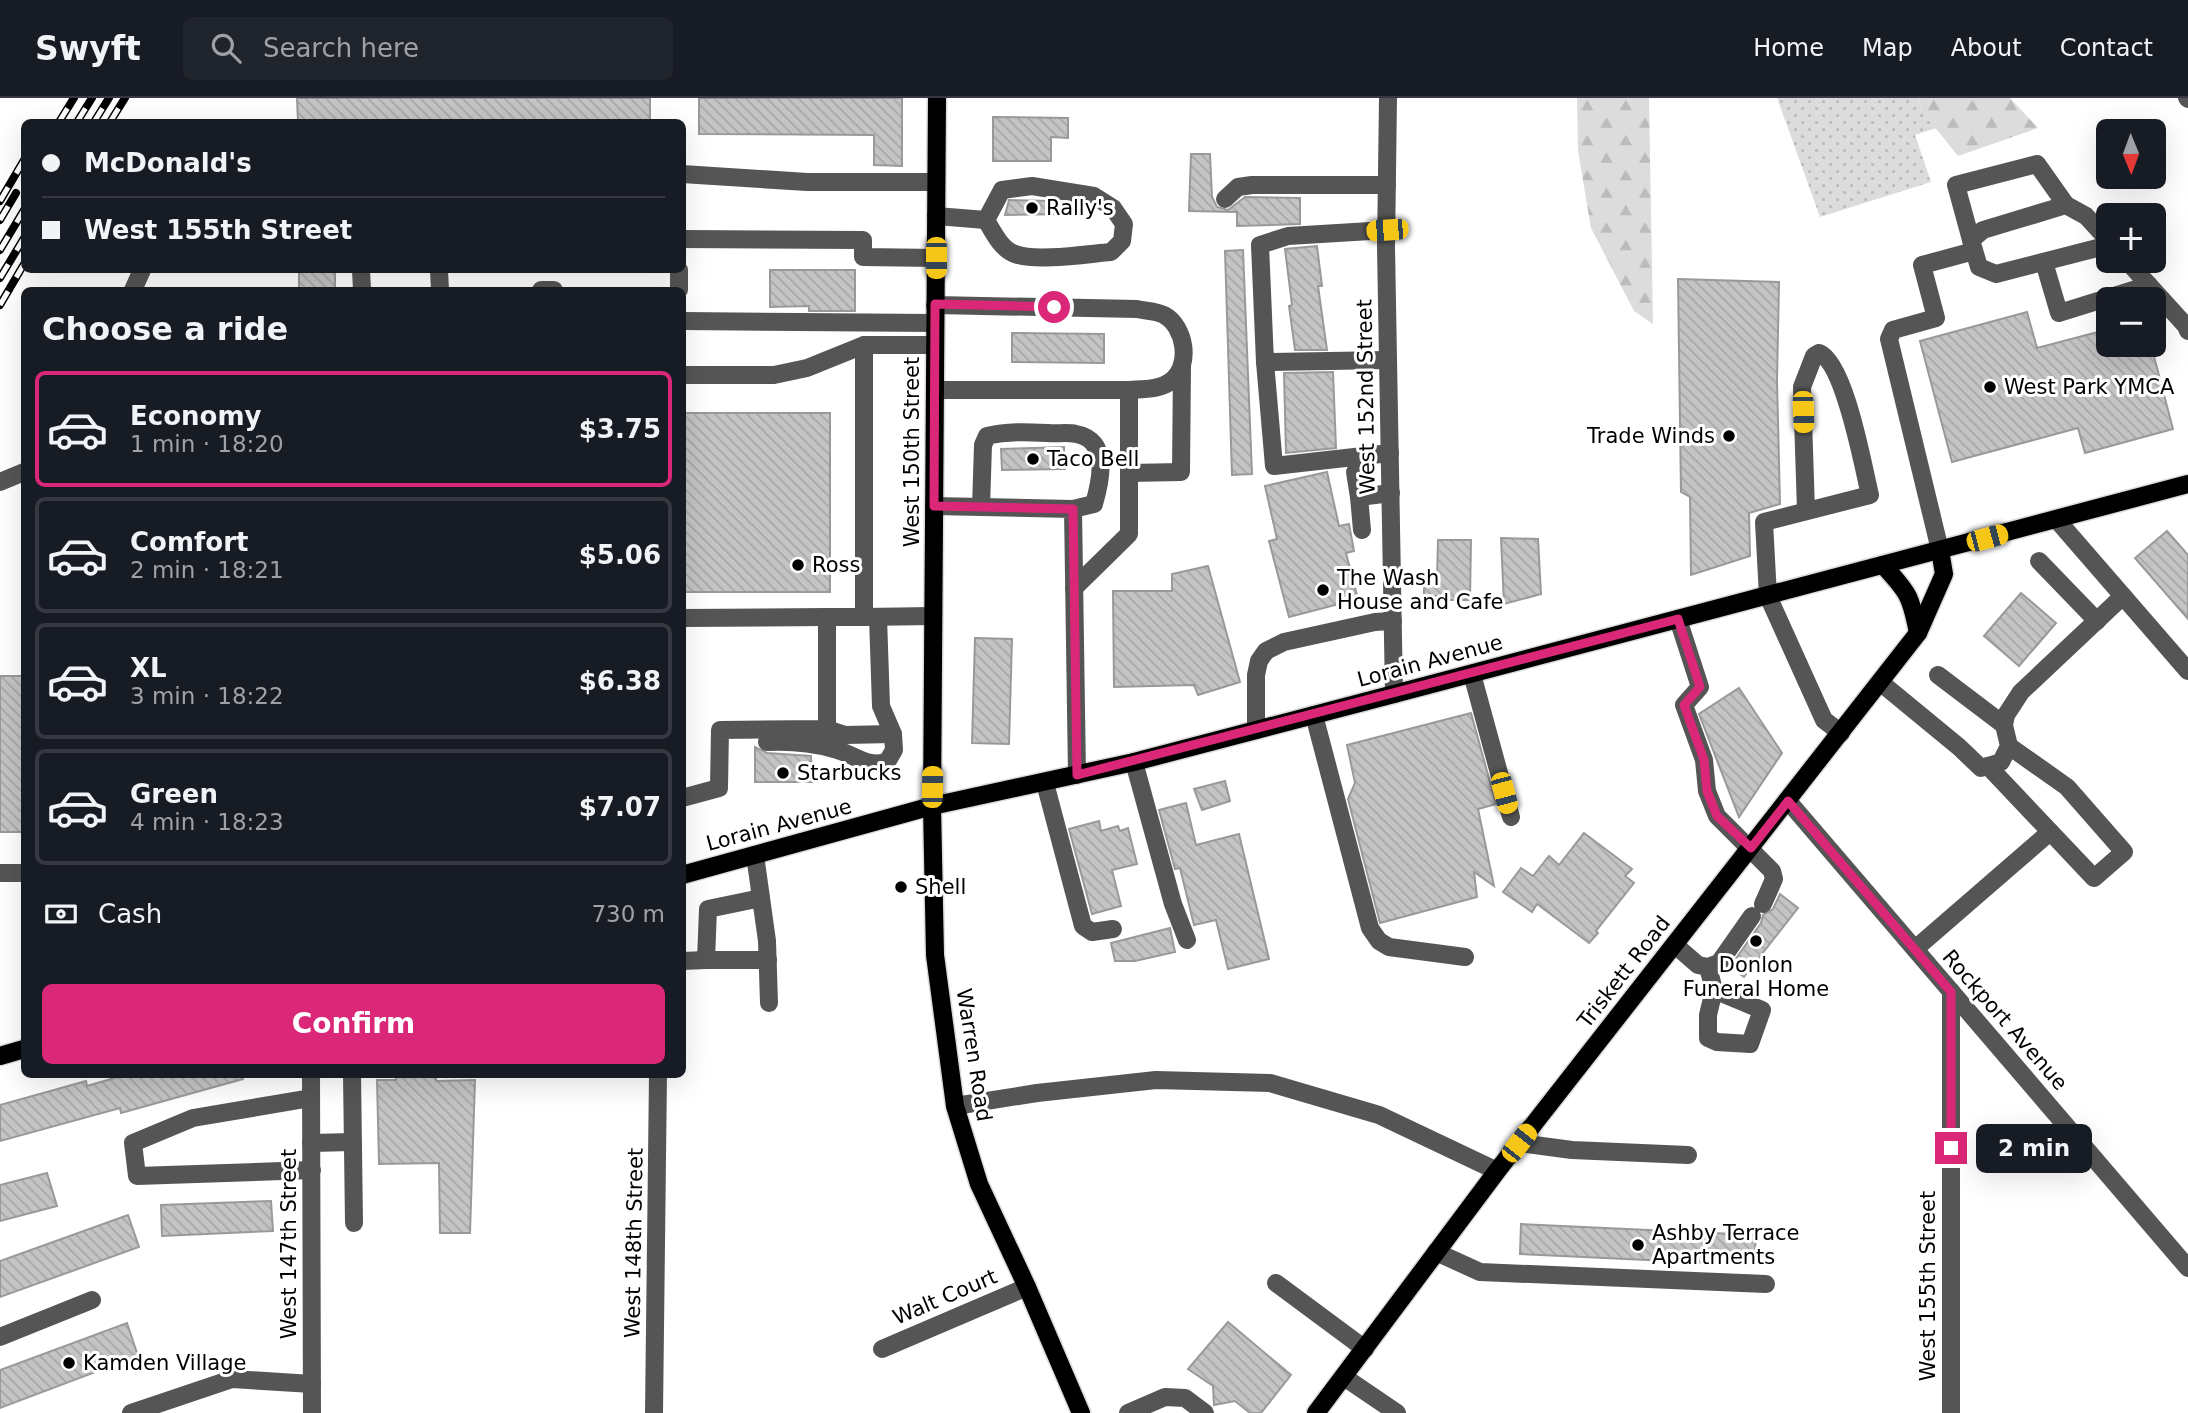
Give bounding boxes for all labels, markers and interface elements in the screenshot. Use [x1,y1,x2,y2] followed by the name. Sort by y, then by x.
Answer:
[183,17,673,80] search box
[35,29,141,68] text: Swyft
[207,29,245,67] icon: search
[263,33,419,63] text: Search here
[1753,34,1824,62] text: Home
[1862,34,1913,62] text: Map
[1951,34,2022,62] text: About
[2060,34,2153,62] text: Contact
[2096,119,2166,189] north arrow
[2096,119,2166,357] map controls
[84,148,252,178] text: McDonald's
[1046,196,1114,220] place label: Rally's
[1024,200,1040,216] marker: Rally's
[2096,203,2166,273] button: +
[84,215,352,245] text: West 155th Street
[1366,218,1409,242] car
[926,237,947,279] car
[2096,287,2166,357] button: −
[1038,291,1070,323] route start
[1352,299,1380,495] street label: West 152nd Street
[42,310,288,348] text: Choose a ride
[900,357,924,547] street label: West 150th Street
[2004,375,2175,399] place label: West Park YMCA
[1982,379,1998,395] marker: West Park YMCA
[1792,391,1815,433] car
[46,398,109,461] icon: car
[130,401,261,431] text: Economy
[579,414,661,444] text: $3.75
[1586,424,1715,448] place label: Trade Winds
[1721,428,1737,444] marker: Trade Winds
[130,431,284,457] text: 1 min · 18:20
[1046,447,1139,471] place label: Taco Bell
[1025,451,1041,467] marker: Taco Bell
[1964,522,2011,554] car
[46,524,109,587] icon: car
[130,527,248,557] text: Comfort
[579,540,661,570] text: $5.06
[812,553,860,577] place label: Ross
[130,557,284,583] text: 2 min · 18:21
[790,557,806,573] marker: Ross
[1336,566,1504,614] place label: The Wash House and Cafe
[1315,582,1331,598] marker: The Wash House and Cafe
[1355,630,1505,692] street label: Lorain Avenue
[46,650,109,713] icon: car
[130,653,167,683] text: XL
[579,666,661,696] text: $6.38
[130,683,284,709] text: 3 min · 18:22
[797,761,901,785] place label: Starbucks
[775,765,791,781] marker: Starbucks
[922,766,943,808] car
[1489,770,1520,816] car
[46,776,109,839] icon: car
[130,779,218,809] text: Green
[579,792,661,822] text: $7.07
[704,794,854,856] street label: Lorain Avenue
[130,809,284,835] text: 4 min · 18:23
[915,875,966,899] place label: Shell
[893,879,909,895] marker: Shell
[42,895,80,933] icon: cash
[98,899,162,929] text: Cash
[591,901,665,927] text: 730 m
[1572,911,1675,1033] street label: Triskett Road
[1748,933,1764,949] marker: Donlon Funeral Home
[1938,945,2072,1095] street label: Rockport Avenue
[1683,953,1829,1001] place label: Donlon Funeral Home
[42,984,665,1064] button: Confirm
[952,987,996,1123] street label: Warren Road
[1498,1120,1541,1166] car
[1976,1124,2091,1172] callout: 2 min
[1935,1132,1967,1164] route end
[1998,1135,2070,1161] text: 2 min
[620,1148,648,1338] street label: West 148th Street
[277,1149,301,1339] street label: West 147th Street
[1916,1191,1940,1381] street label: West 155th Street
[1652,1221,1799,1269] place label: Ashby Terrace Apartments
[1630,1237,1646,1253] marker: Ashby Terrace Apartments
[889,1264,1001,1330] street label: Walt Court
[83,1351,247,1375] place label: Kamden Village
[61,1355,77,1371] marker: Kamden Village

